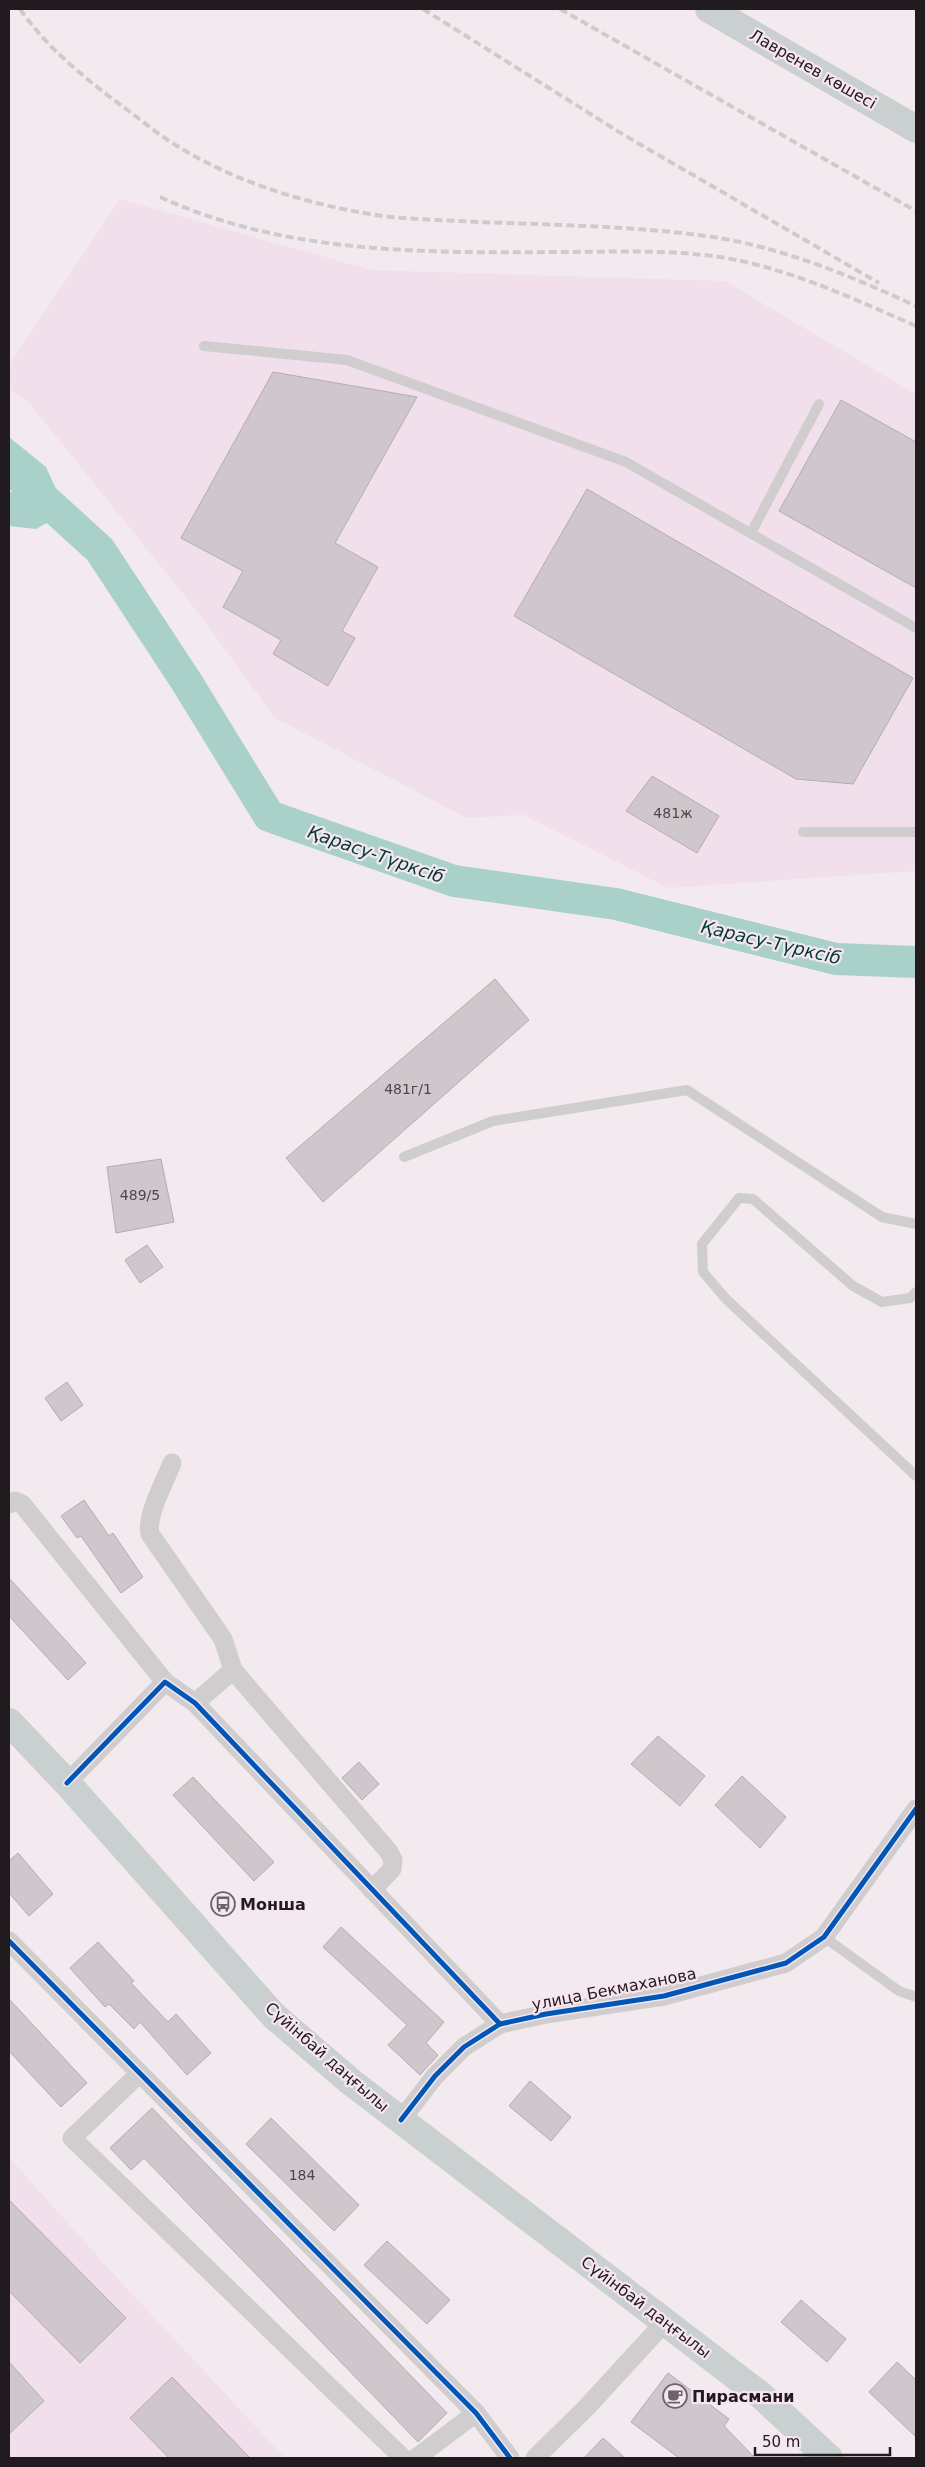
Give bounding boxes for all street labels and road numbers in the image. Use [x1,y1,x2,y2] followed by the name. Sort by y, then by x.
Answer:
[746,25,880,113] street label: Лавренев көшесі
[530,1964,698,2014] street label: улица Бекмаханова
[261,1998,393,2116] street label: Сүйінбай даңғылы
[577,2252,715,2362] street label: Сүйінбай даңғылы

